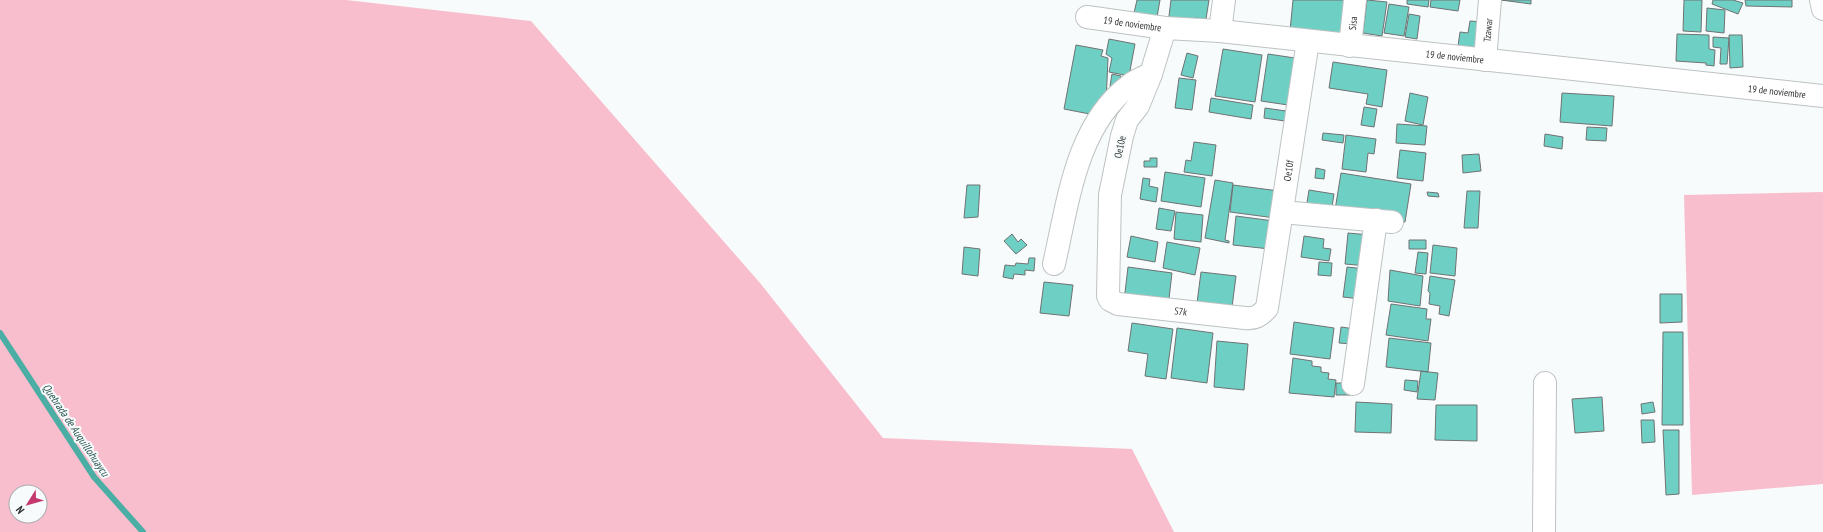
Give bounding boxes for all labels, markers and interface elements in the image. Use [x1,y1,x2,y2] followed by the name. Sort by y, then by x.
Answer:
[1103,13,1162,34] street label: 19 de noviembre
[1345,16,1360,31] street label: Sisa
[1480,17,1495,42] street label: Tzawar
[1425,47,1484,66] street label: 19 de noviembre
[1747,81,1807,101] street label: 19 de noviembre
[1111,135,1129,159] street label: Oe10e
[1280,159,1296,182] street label: Oe10f
[1174,304,1188,318] street label: S7k
[40,381,113,480] water label: Quebrada de Auquillohuaycu
[8,484,48,524] north arrow
[13,503,27,517] text: N

